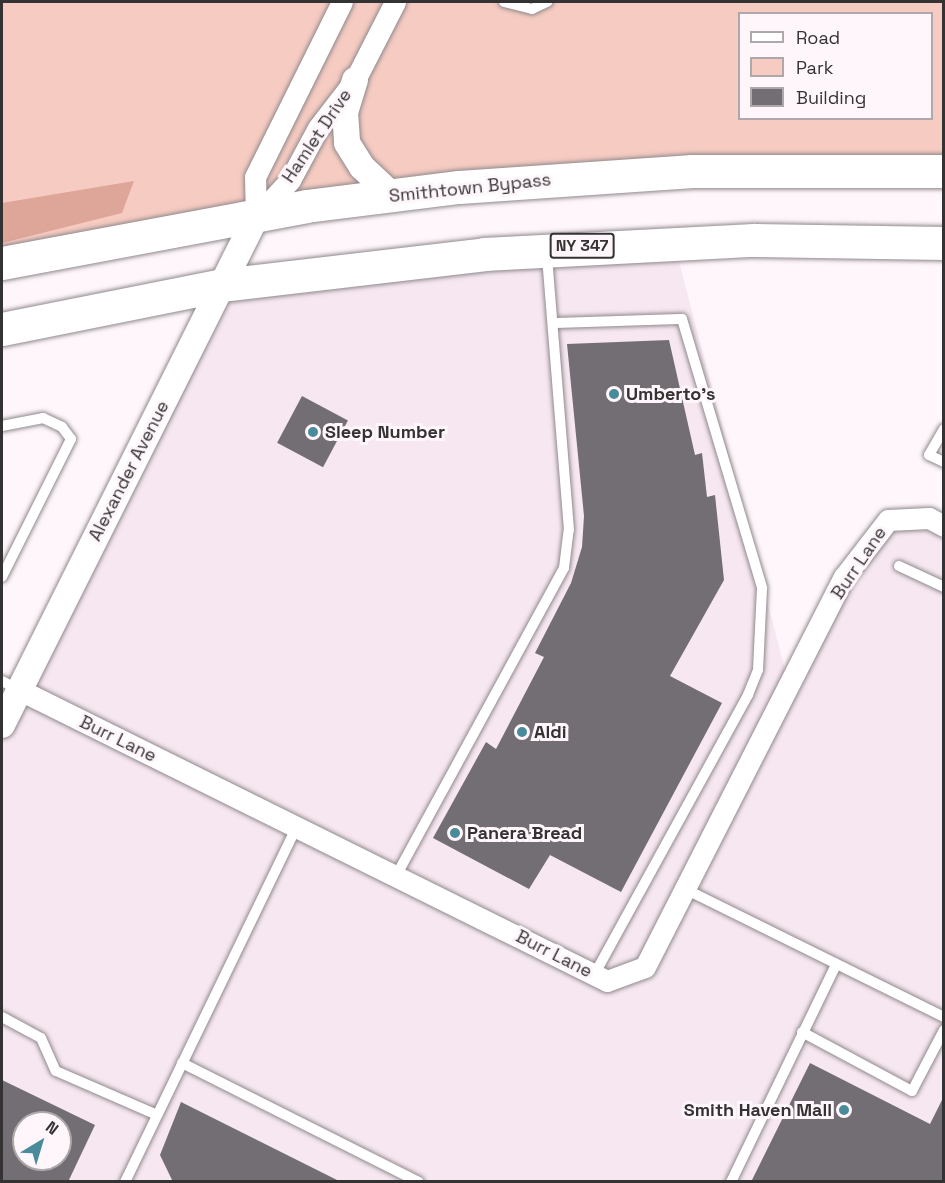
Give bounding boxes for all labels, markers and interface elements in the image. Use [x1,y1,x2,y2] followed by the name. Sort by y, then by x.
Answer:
[738,12,933,120] legend
[796,26,840,49] text: Road
[796,56,833,79] text: Park
[278,85,356,187] street label: Hamlet Drive
[796,86,866,109] text: Building
[388,169,552,207] street label: Smithtown Bypass
[549,233,615,259] road number: NY 347
[626,383,715,405] place label: Umberto's
[607,387,621,401] marker: Umberto's
[84,397,174,545] street label: Alexander Avenue
[325,421,445,443] place label: Sleep Number
[306,425,320,439] marker: Sleep Number
[827,523,891,603] street label: Burr Lane
[76,711,160,767] street label: Burr Lane
[534,721,566,743] place label: Aldi
[515,725,529,739] marker: Aldi
[467,822,582,844] place label: Panera Bread
[448,826,462,840] marker: Panera Bread
[512,926,596,982] street label: Burr Lane
[684,1099,832,1121] place label: Smith Haven Mall
[837,1103,851,1117] marker: Smith Haven Mall
[12,1111,72,1171] north arrow
[41,1116,63,1140] text: N

